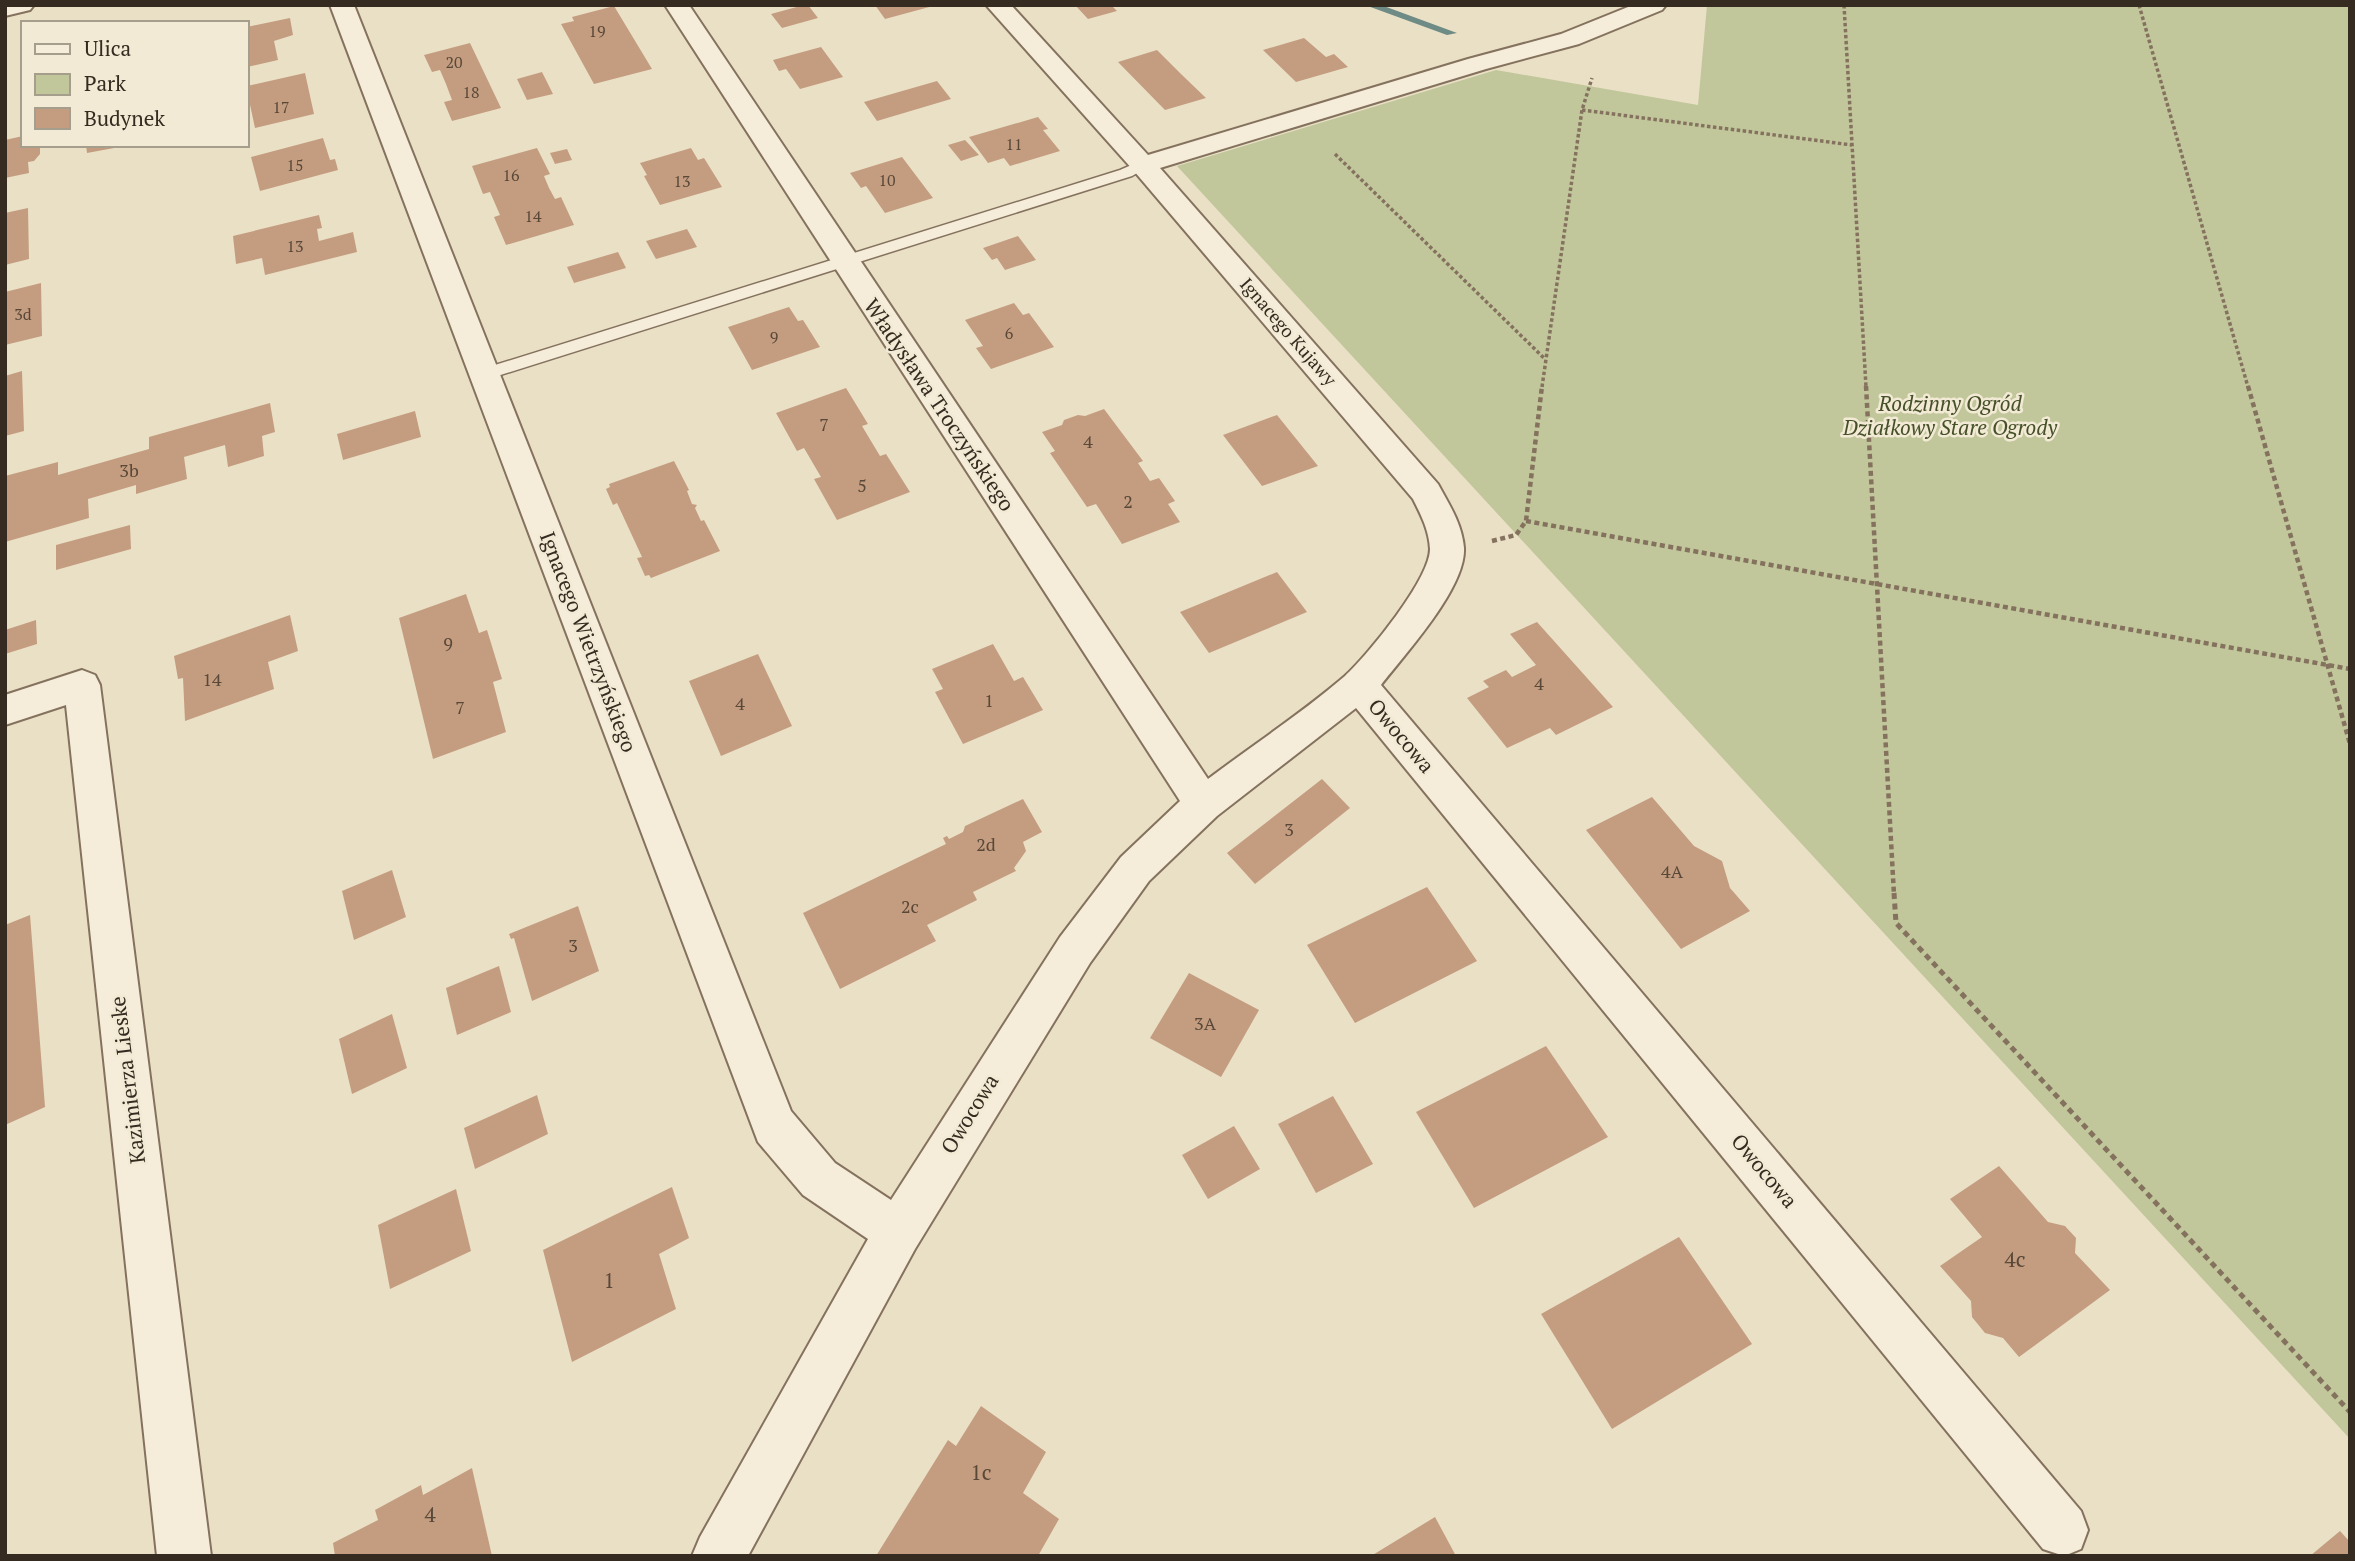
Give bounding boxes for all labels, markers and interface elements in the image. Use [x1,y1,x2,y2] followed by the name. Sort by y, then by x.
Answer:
[588,20,606,42] house number: 19
[21,21,248,147] legend
[84,34,132,62] text: Ulica
[445,51,463,73] house number: 20
[84,69,126,97] text: Park
[462,81,480,103] house number: 18
[272,96,290,118] house number: 17
[84,104,165,132] text: Budynek
[1005,133,1023,155] house number: 11
[286,154,304,176] house number: 15
[502,164,520,186] house number: 16
[878,169,896,191] house number: 10
[673,170,691,192] house number: 13
[524,205,542,227] house number: 14
[286,235,304,257] house number: 13
[1235,272,1343,391] street label: Ignacego Kujawy
[858,293,1022,516] street label: Władysława Troczyńskiego
[14,303,32,325] house number: 3d
[1005,322,1014,344] house number: 6
[770,326,778,348] house number: 9
[1842,389,2058,441] park label: Rodzinny Ogród Działkowy Stare Ogrody
[819,412,829,436] house number: 7
[1083,429,1093,453] house number: 4
[119,458,139,482] house number: 3b
[857,473,867,497] house number: 5
[1123,489,1133,513] house number: 2
[534,527,644,756] street label: Ignacego Wietrzyńskiego
[443,631,453,655] house number: 9
[202,667,222,691] house number: 14
[1534,671,1544,695] house number: 4
[984,688,994,712] house number: 1
[735,691,745,715] house number: 4
[1362,692,1441,779] street label: Owocowa
[455,695,465,719] house number: 7
[1284,817,1294,841] house number: 3
[976,832,996,856] house number: 2d
[1661,859,1684,883] house number: 4A
[901,894,919,918] house number: 2c
[568,933,578,957] house number: 3
[103,995,151,1165] street label: Kazimierza Lieske
[1194,1011,1217,1035] house number: 3A
[934,1068,1005,1159] street label: Owocowa
[1725,1127,1804,1214] street label: Owocowa
[2005,1245,2025,1273] house number: 4c
[603,1266,615,1294] house number: 1
[971,1458,991,1486] house number: 1c
[424,1500,436,1528] house number: 4

